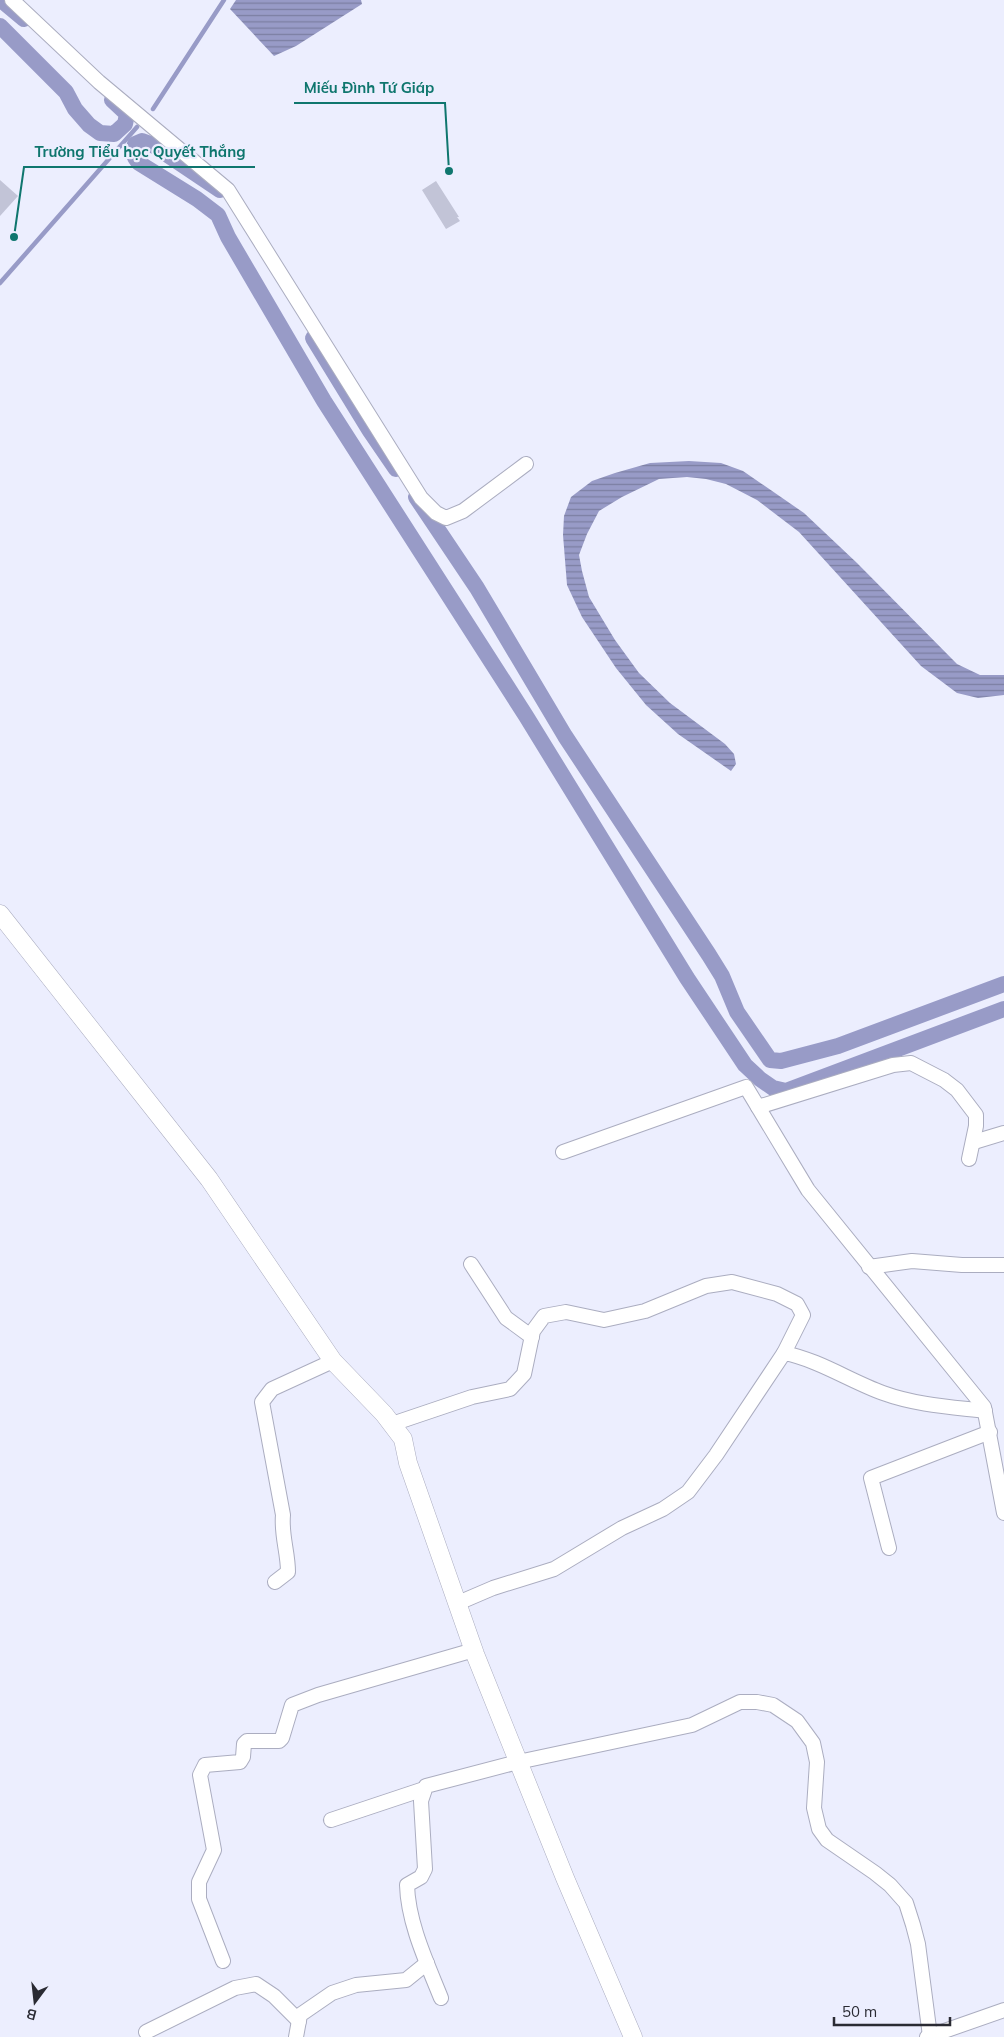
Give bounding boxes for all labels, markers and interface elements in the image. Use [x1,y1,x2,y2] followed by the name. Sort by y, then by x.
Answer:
[294,73,445,103] callout: Miếu Đình Tứ Giáp
[304,78,434,97] text: Miếu Đình Tứ Giáp
[24,137,255,167] callout: Trường Tiểu học Quyết Thắng
[34,142,246,161] text: Trường Tiểu học Quyết Thắng
[10,1977,60,2027] north arrow
[834,1994,950,2026] scale bar
[842,2002,877,2021] text: 50 m
[24,2005,39,2025] text: B

